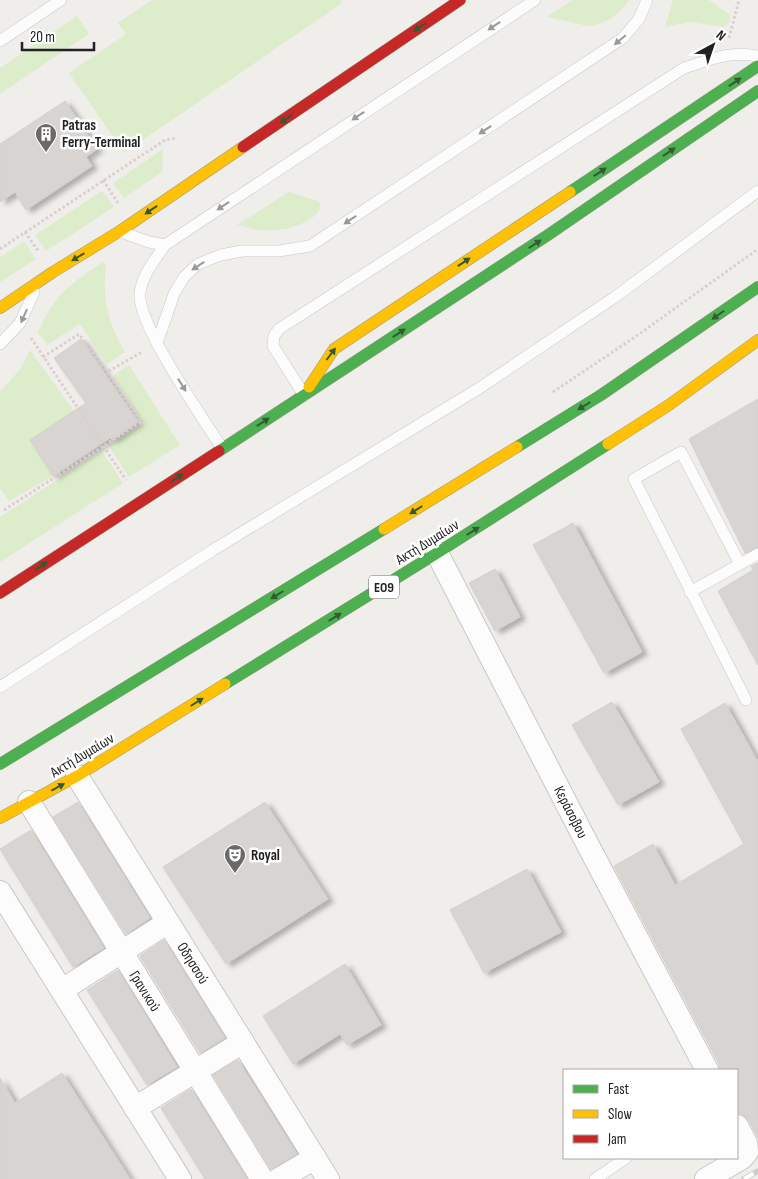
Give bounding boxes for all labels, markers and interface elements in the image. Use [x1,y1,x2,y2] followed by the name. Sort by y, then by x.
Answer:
[22,20,95,52] scale bar
[688,20,738,70] north arrow
[487,21,500,31] one-way arrow
[413,22,427,32] one-way arrow
[713,27,729,44] text: N
[30,28,55,47] text: 20 m
[614,34,627,45] one-way arrow
[728,77,742,87] one-way arrow
[352,111,365,121] one-way arrow
[279,114,292,124] one-way arrow
[62,116,140,152] place label: Patras Ferry-Terminal
[34,122,58,153] building icon: Patras Ferry-Terminal
[479,126,492,135] one-way arrow
[662,147,676,157] one-way arrow
[593,167,606,177] one-way arrow
[216,202,230,211] one-way arrow
[144,205,158,215] one-way arrow
[343,215,357,225] one-way arrow
[528,239,541,249] one-way arrow
[72,252,85,261] one-way arrow
[457,257,471,267] one-way arrow
[191,261,205,270] one-way arrow
[19,309,27,323] one-way arrow
[711,310,725,320] one-way arrow
[392,328,405,338] one-way arrow
[326,347,336,361] one-way arrow
[178,379,187,392] one-way arrow
[577,402,590,411] one-way arrow
[256,417,270,427] one-way arrow
[171,473,184,483] one-way arrow
[409,505,422,515] one-way arrow
[391,515,463,570] street label: Ακτή Δυμαίων
[466,526,480,535] one-way arrow
[34,562,48,571] one-way arrow
[369,576,399,598] road number: ΕΟ9
[271,591,284,600] one-way arrow
[329,612,342,621] one-way arrow
[190,698,203,707] one-way arrow
[46,729,118,782] street label: Ακτή Δυμαίων
[51,782,65,791] one-way arrow
[549,783,592,842] street label: Κεράσοβου
[223,843,247,874] theatre icon: Royal
[251,846,280,865] place label: Royal
[172,939,213,988] street label: Οδησσού
[125,967,164,1015] street label: Γρανικού
[563,1069,738,1159] legend
[608,1080,630,1099] text: Fast
[608,1105,632,1124] text: Slow
[607,1130,626,1149] text: Jam

